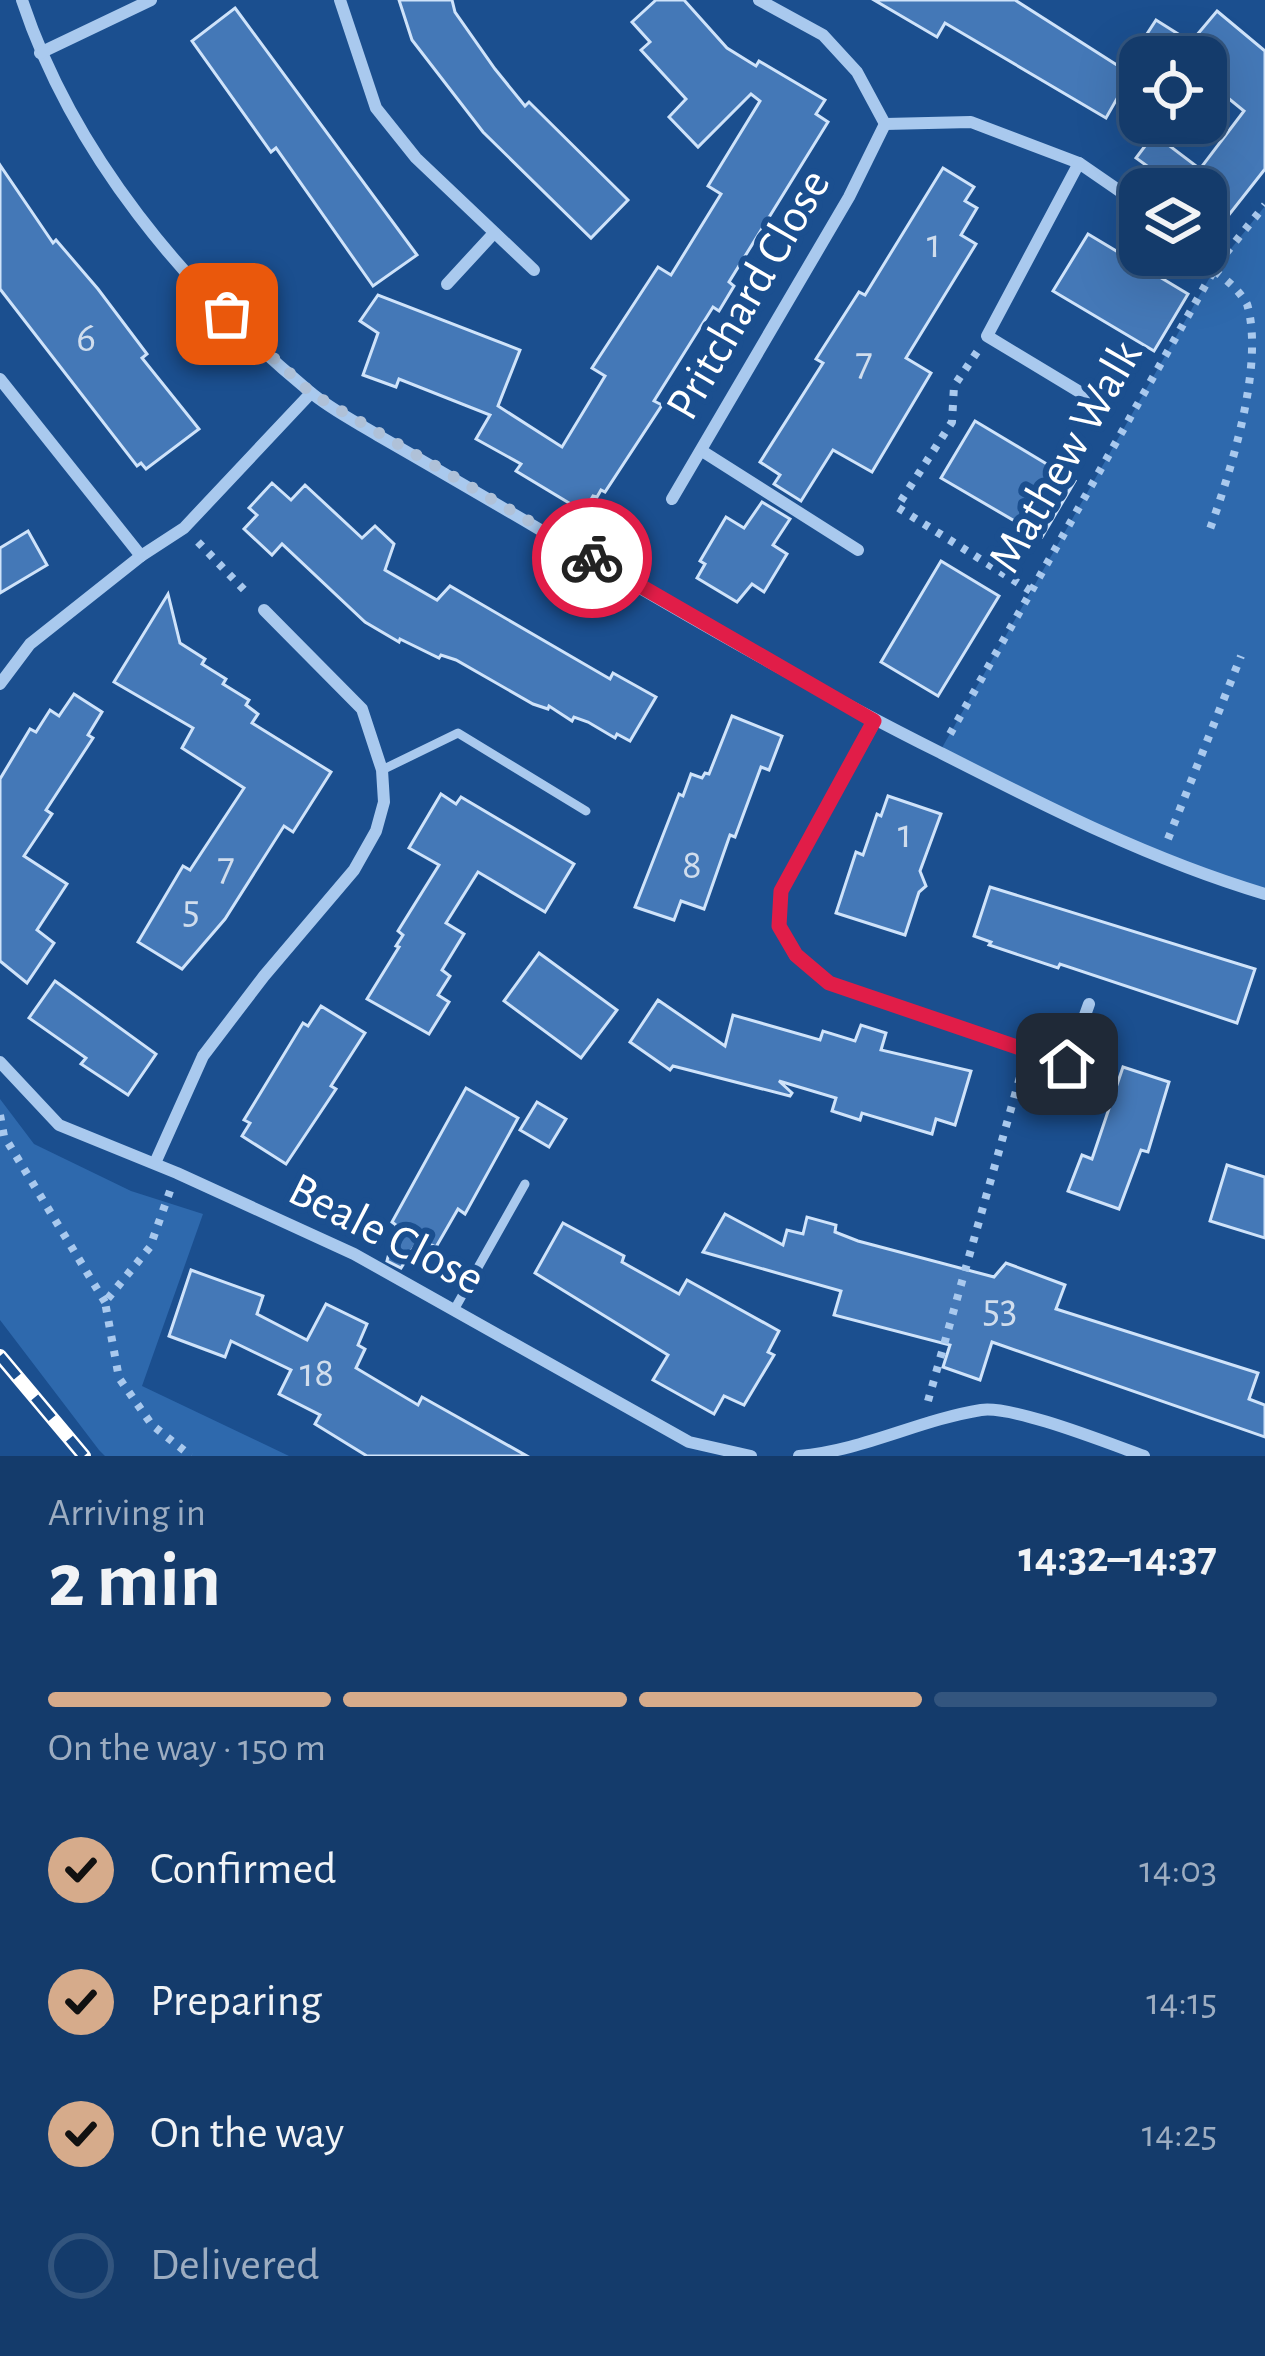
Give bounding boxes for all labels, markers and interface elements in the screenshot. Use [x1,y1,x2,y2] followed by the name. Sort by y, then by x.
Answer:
[1119,36,1227,276] map controls
[1119,36,1227,144] button: locate
[658,162,840,428] street label: Pritchard Close
[1119,168,1227,276] button: layers
[927,223,941,265] house number: 1
[176,263,278,365] pin
[194,281,260,347] icon: bag
[76,317,96,359] house number: 6
[981,333,1151,581] street label: Mathew Walk
[855,341,873,383] house number: 7
[532,498,652,618] courier
[559,525,625,591] icon: bike
[898,813,912,855] house number: 1
[682,844,702,886] house number: 8
[217,846,235,888] house number: 7
[182,889,200,931] house number: 5
[1016,1013,1118,1115] pin
[1034,1031,1100,1097] icon: home
[281,1166,491,1304] street label: Beale Close
[983,1288,1017,1330] house number: 53
[300,1352,334,1394] house number: 18
[48,1494,206,1533] text: Arriving in
[1019,1535,1217,1580] text: 14:32–14:37
[48,1543,221,1621] text: 2 min
[48,1729,326,1768] text: On the way · 150 m
[48,1837,114,1903] icon: check
[150,1847,336,1892] text: Confirmed
[1139,1851,1217,1890] text: 14:03
[48,1969,114,2035] icon: check
[150,1979,322,2024] text: Preparing
[1146,1983,1217,2022] text: 14:15
[48,2101,114,2167] icon: check
[150,2111,344,2156] text: On the way
[1142,2115,1217,2154] text: 14:25
[150,2243,319,2288] text: Delivered

